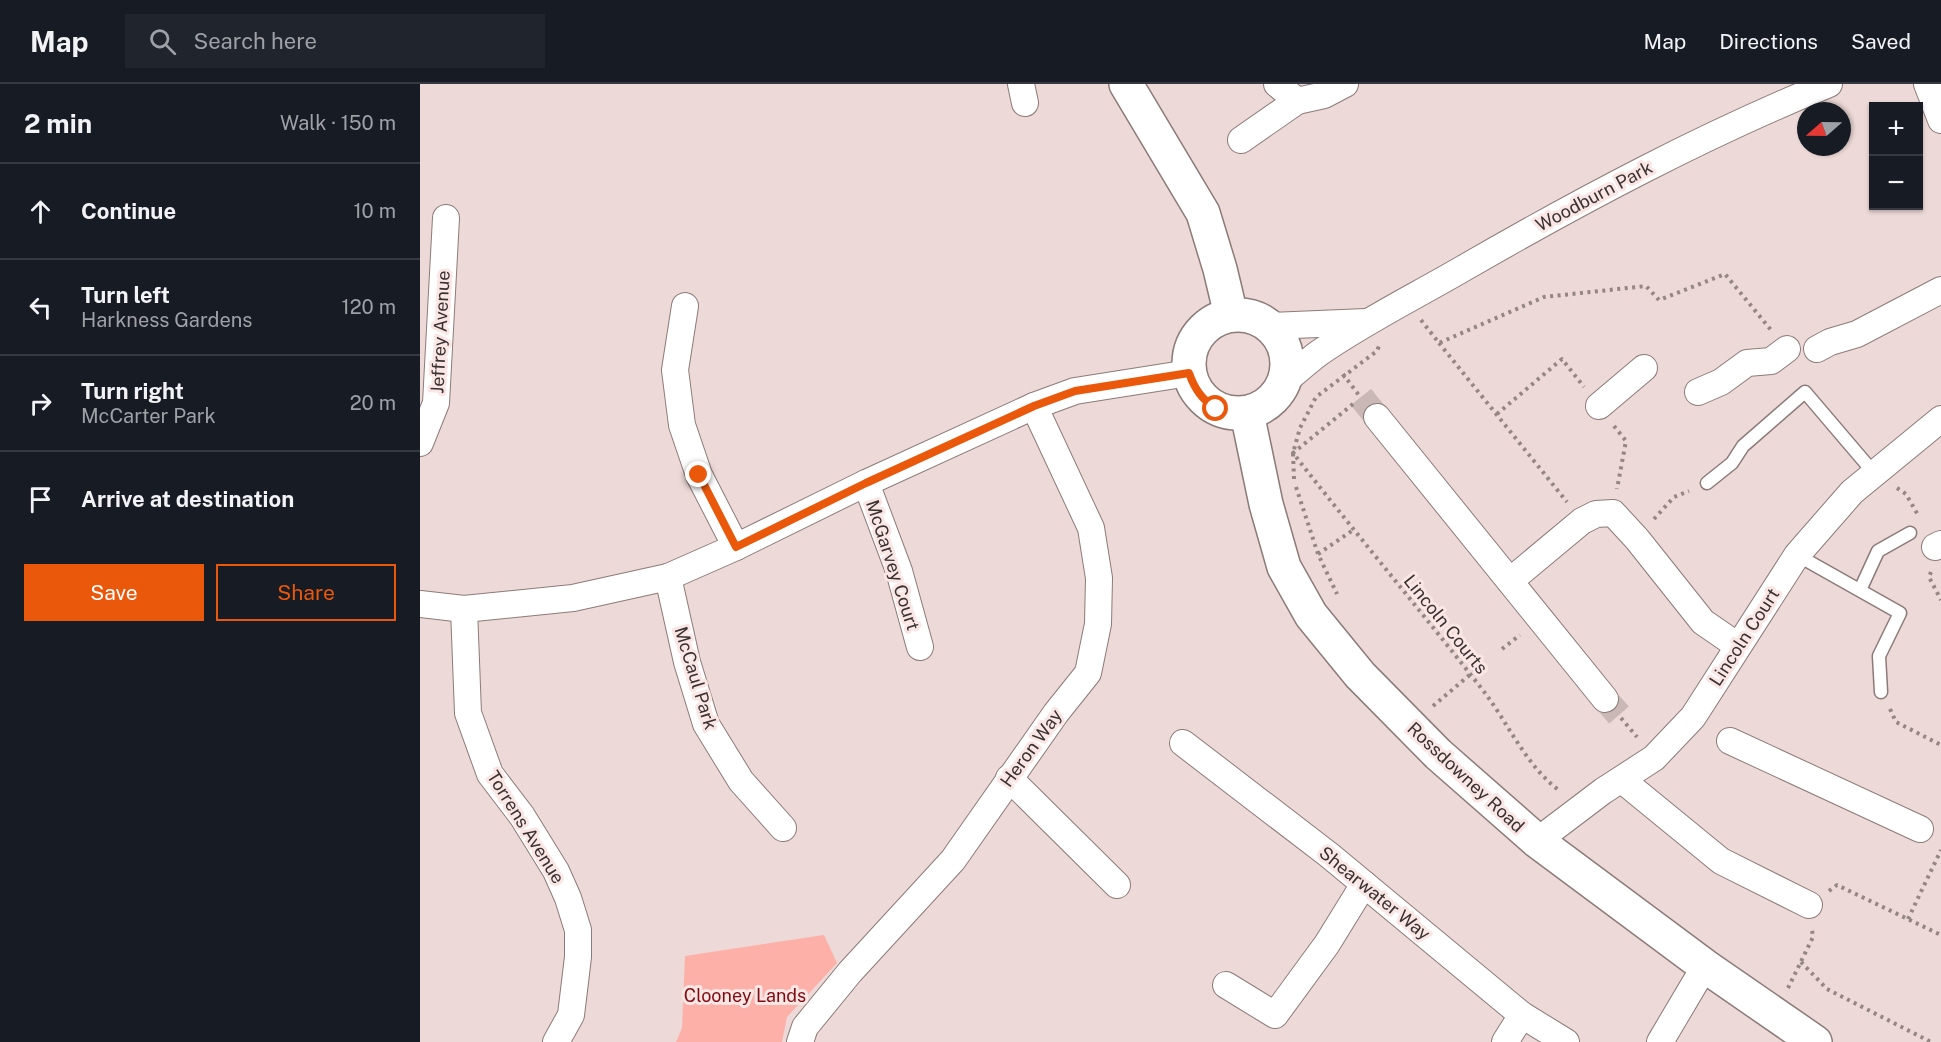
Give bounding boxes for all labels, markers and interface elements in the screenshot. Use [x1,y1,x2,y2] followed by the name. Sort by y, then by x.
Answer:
[125,14,545,68] search box
[30,25,89,58] text: Map
[146,25,179,58] icon: search
[194,28,317,54] text: Search here
[1644,29,1686,54] text: Map
[1719,29,1818,54] text: Directions
[1851,29,1911,54] text: Saved
[1797,102,1851,156] north arrow
[1869,102,1923,210] map controls
[1869,102,1923,156] button: +
[24,108,92,139] text: 2 min
[280,111,396,135] text: Walk · 150 m
[1532,156,1656,236] street label: Woodburn Park
[1869,156,1923,210] button: −
[24,195,57,228] icon: ahead
[81,198,176,224] text: Continue
[353,199,396,223] text: 10 m
[426,270,454,394] street label: Jeffrey Avenue
[81,282,170,308] text: Turn left
[24,291,57,324] icon: left
[342,295,396,319] text: 120 m
[81,308,252,332] text: Harkness Gardens
[81,378,184,404] text: Turn right
[24,387,57,420] icon: right
[350,391,396,415] text: 20 m
[1202,395,1228,421] route start
[81,404,216,428] text: McCarter Park
[685,461,711,487] route end
[24,483,57,516] icon: arrive
[81,486,294,512] text: Arrive at destination
[862,497,924,633] street label: McGarvey Court
[24,564,204,621] button: Save
[216,564,396,621] button: Share
[1400,570,1492,678] street label: Lincoln Courts
[1705,584,1783,690] street label: Lincoln Court
[670,624,722,732] street label: McCaul Park
[996,705,1066,791] street label: Heron Way
[1403,717,1529,837] street label: Rossdowney Road
[483,767,569,887] street label: Torrens Avenue
[1315,842,1435,944] street label: Shearwater Way
[684,985,806,1006] park label: Clooney Lands

